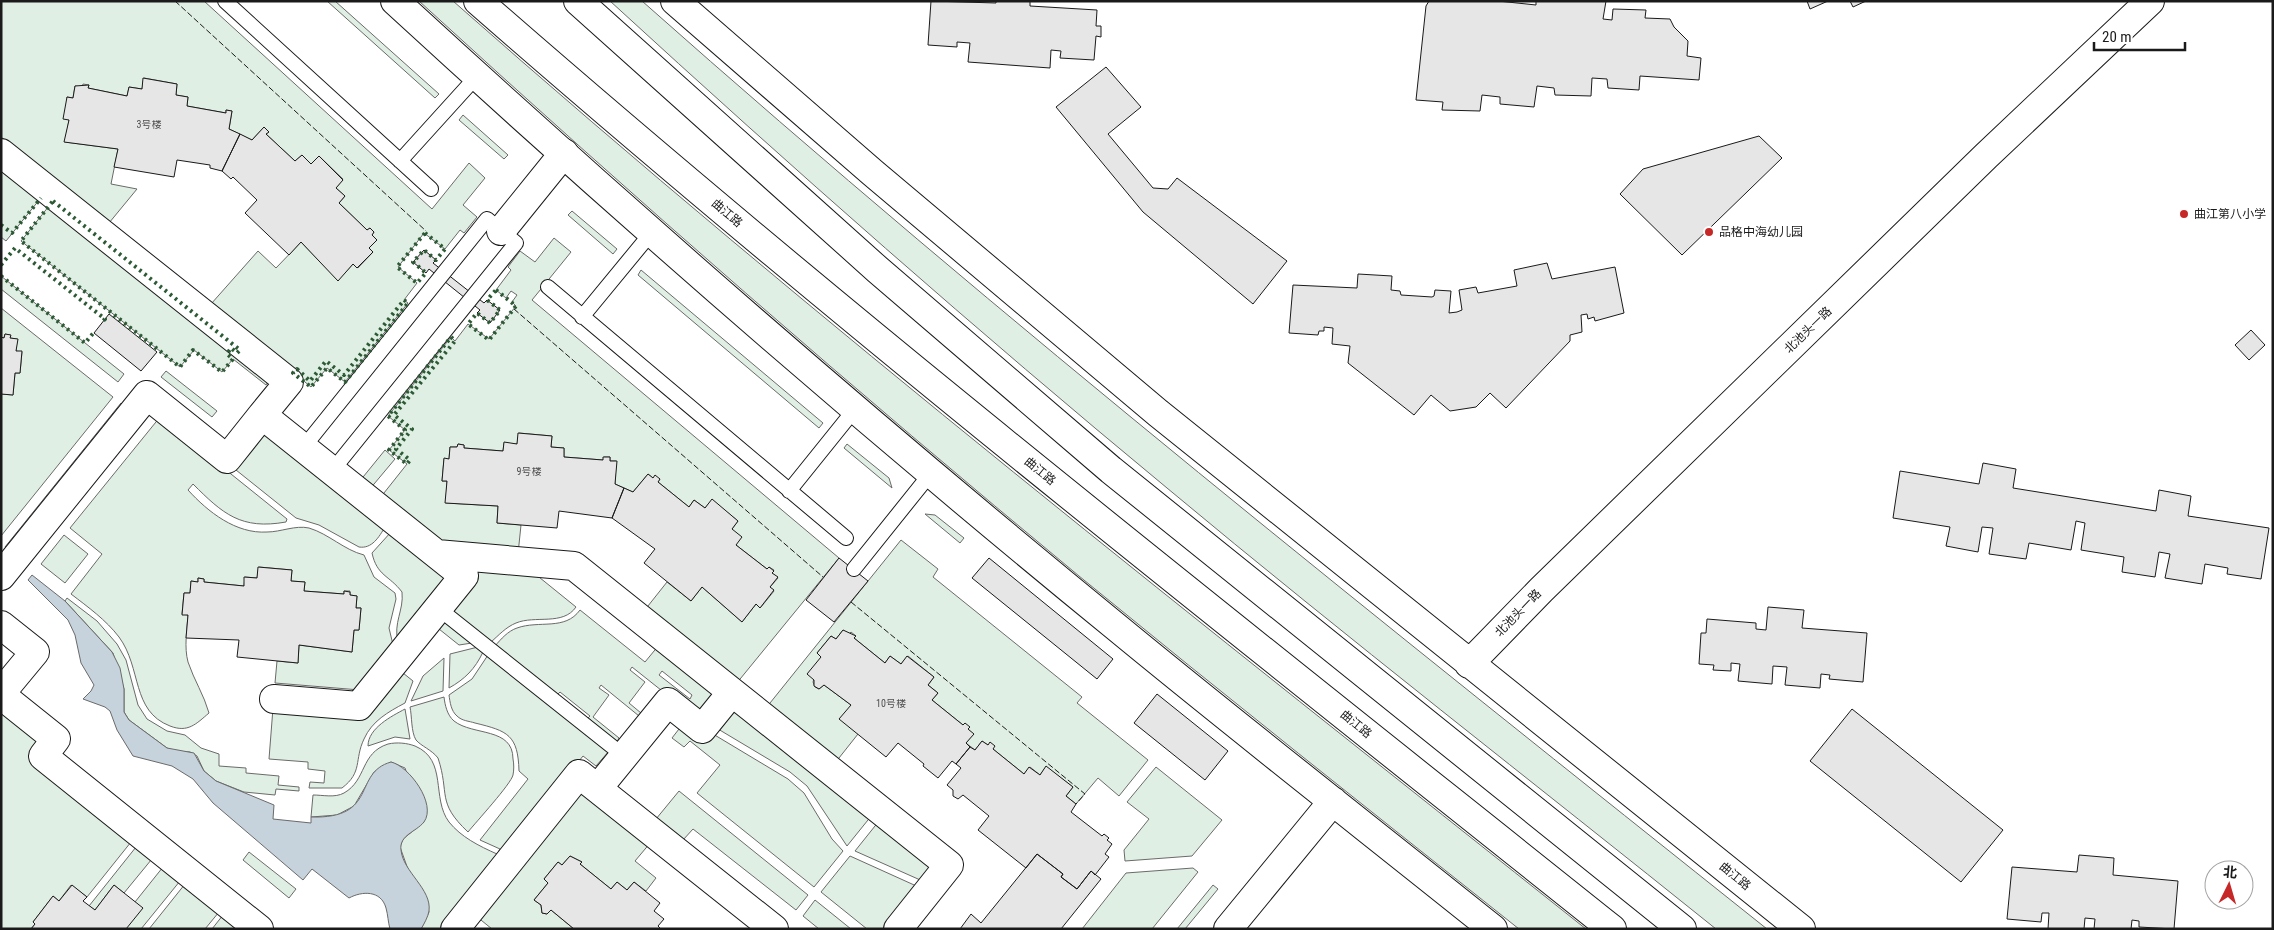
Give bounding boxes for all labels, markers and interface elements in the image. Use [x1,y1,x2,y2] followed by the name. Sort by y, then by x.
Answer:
[2094,20,2185,52] scale bar
[2102,28,2132,46] text: 20 m
[137,119,161,130] house number: 3号楼
[709,196,745,230] street label: 曲江路
[2194,207,2266,221] place label: 曲江第八小学
[2178,208,2190,220] marker: 曲江第八小学
[1719,225,1803,239] place label: 品格中海幼儿园
[1703,226,1715,238] marker: 品格中海幼儿园
[1782,304,1834,356] street label: 北池头一路
[1022,454,1058,488] street label: 曲江路
[517,466,541,477] house number: 9号楼
[1492,587,1544,639] street label: 北池头一路
[876,698,906,709] house number: 10号楼
[1338,707,1374,741] street label: 曲江路
[1717,859,1753,893] street label: 曲江路
[2204,860,2254,910] north arrow
[2222,863,2238,881] text: 北

